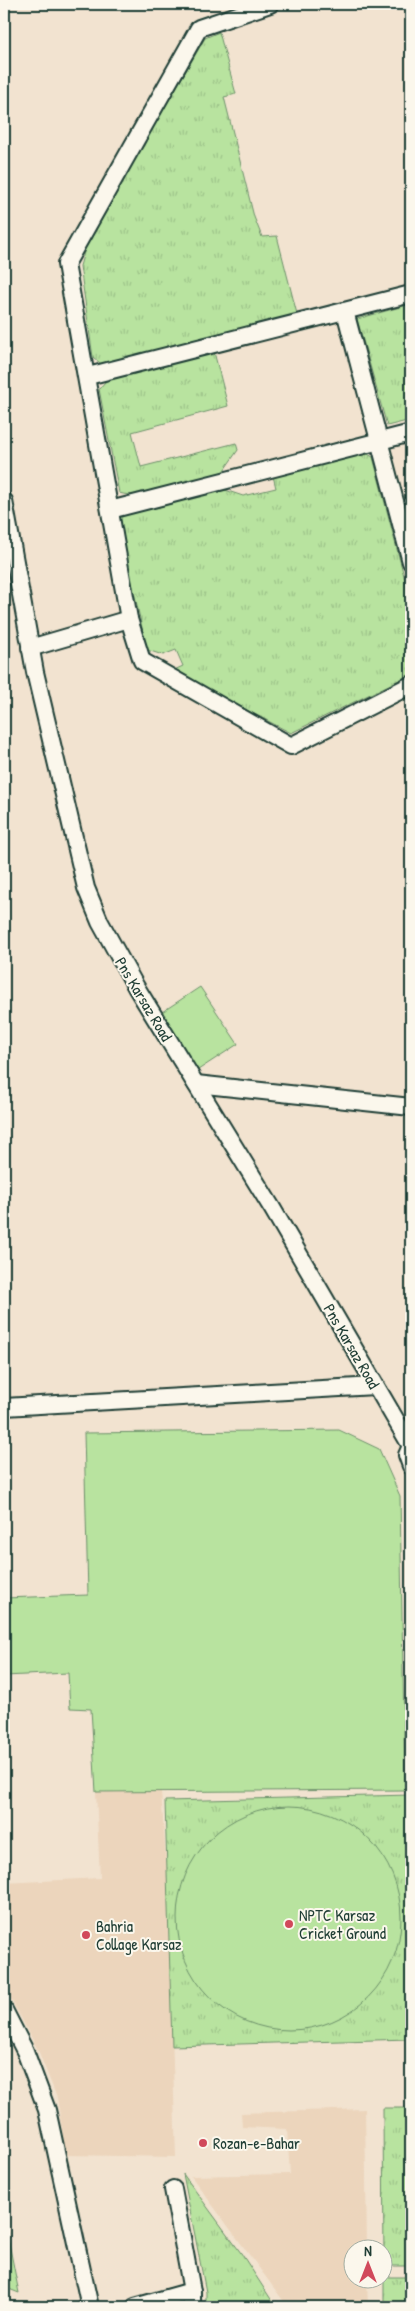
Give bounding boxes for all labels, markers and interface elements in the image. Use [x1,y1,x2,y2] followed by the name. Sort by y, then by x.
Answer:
[110,953,178,1045] street label: Pns Karsaz Road
[319,1299,385,1393] street label: Pns Karsaz Road
[299,1904,386,1944] place label: NPTC Karsaz Cricket Ground
[96,1915,182,1955] place label: Bahria Collage Karsaz
[283,1918,295,1930] marker: NPTC Karsaz Cricket Ground
[80,1929,92,1941] marker: Bahria Collage Karsaz
[213,2132,300,2154] place label: Rozan-e-Bahar
[197,2137,209,2149] marker: Rozan-e-Bahar
[342,2238,392,2288] north arrow
[364,2241,372,2260] text: N

